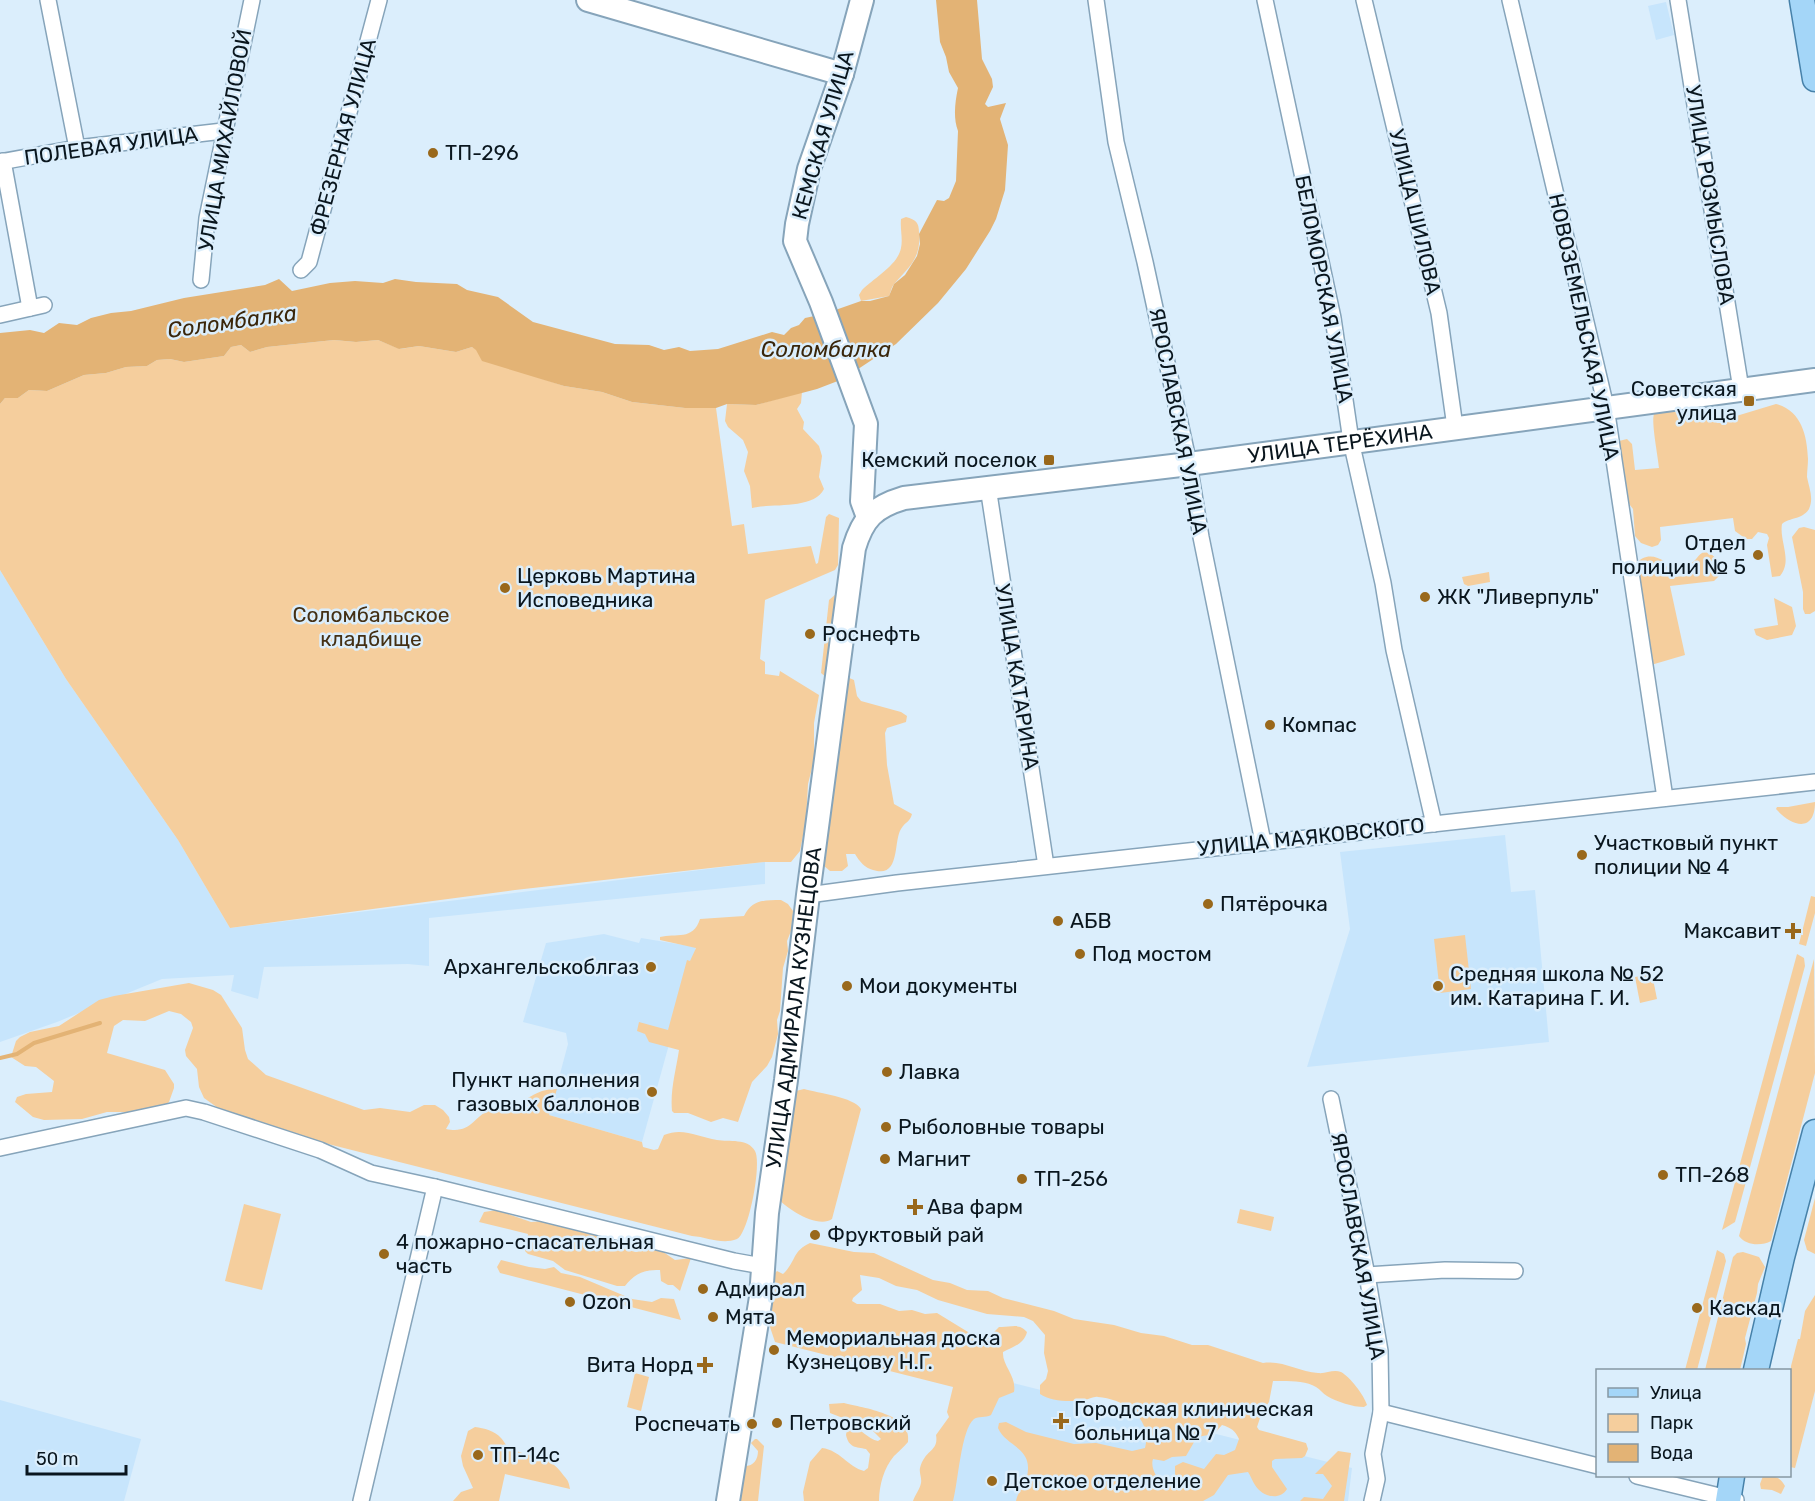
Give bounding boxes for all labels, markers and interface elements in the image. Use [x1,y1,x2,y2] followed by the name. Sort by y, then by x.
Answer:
[193,27,256,253] street label: УЛИЦА МИХАЙЛОВОЙ
[304,36,381,238] street label: ФРЕЗЕРНАЯ УЛИЦА
[786,47,859,222] street label: КЕМСКАЯ УЛИЦА
[1681,83,1740,307] street label: УЛИЦА РОЗМЫСЛОВА
[22,121,199,170] street label: ПОЛЕВАЯ УЛИЦА
[1384,126,1447,297] street label: УЛИЦА ШИЛОВА
[445,140,519,165] place label: ТП-296
[426,146,440,160] marker: ТП-296
[1290,173,1359,405] street label: БЕЛОМОРСКАЯ УЛИЦА
[1544,191,1625,463] street label: НОВОЗЕМЕЛЬСКАЯ УЛИЦА
[166,299,299,344] water label: Соломбалка
[1144,305,1213,536] street label: ЯРОСЛАВСКАЯ УЛИЦА
[761,336,891,363] water label: Соломбалка
[1631,376,1737,425] place label: Советская улица
[1742,394,1756,408] marker: Советская улица
[1246,418,1434,468] street label: УЛИЦА ТЕРЁХИНА
[861,447,1037,472] place label: Кемский поселок
[1042,453,1056,467] marker: Кемский поселок
[1611,530,1746,579] place label: Отдел полиции № 5
[1751,548,1765,562] marker: Отдел полиции № 5
[517,563,696,612] place label: Церковь Мартина Исповедника
[498,581,512,595] marker: Церковь Мартина Исповедника
[990,582,1045,772] street label: УЛИЦА КАТАРИНА
[1437,584,1599,609] place label: ЖК "Ливерпуль"
[1418,590,1432,604] marker: ЖК "Ливерпуль"
[292,602,450,651] park label: Соломбальское кладбище
[822,621,920,646] place label: Роснефть
[803,627,817,641] marker: Роснефть
[1282,712,1357,737] place label: Компас
[1263,718,1277,732] marker: Компас
[1196,812,1426,861] street label: УЛИЦА МАЯКОВСКОГО
[1594,830,1778,879] place label: Участковый пункт полиции № 4
[761,845,826,1170] street label: УЛИЦА АДМИРАЛА КУЗНЕЦОВА
[1575,848,1589,862] marker: Участковый пункт полиции № 4
[1220,891,1328,916] place label: Пятёрочка
[1201,897,1215,911] marker: Пятёрочка
[1070,908,1112,933] place label: АБВ
[1051,914,1065,928] marker: АБВ
[1683,918,1781,943] place label: Максавит
[1786,924,1800,938] marker: Максавит
[1092,941,1212,966] place label: Под мостом
[1073,947,1087,961] marker: Под мостом
[443,954,639,979] place label: Архангельскоблгаз
[644,960,658,974] marker: Архангельскоблгаз
[1450,961,1664,1010] place label: Средняя школа № 52 им. Катарина Г. И.
[859,973,1018,998] place label: Мои документы
[840,979,854,993] marker: Мои документы
[1431,979,1445,993] marker: Средняя школа № 52 им. Катарина Г. И.
[899,1059,960,1084] place label: Лавка
[880,1065,894,1079] marker: Лавка
[451,1067,640,1116] place label: Пункт наполнения газовых баллонов
[645,1085,659,1099] marker: Пункт наполнения газовых баллонов
[898,1114,1105,1139] place label: Рыболовные товары
[879,1120,893,1134] marker: Рыболовные товары
[1326,1130,1391,1362] street label: ЯРОСЛАВСКАЯ УЛИЦА
[897,1146,971,1171] place label: Магнит
[878,1152,892,1166] marker: Магнит
[1675,1162,1750,1187] place label: ТП-268
[1034,1166,1108,1191] place label: ТП-256
[1656,1168,1670,1182] marker: ТП-268
[1015,1172,1029,1186] marker: ТП-256
[927,1194,1023,1219] place label: Ава фарм
[908,1200,922,1214] marker: Ава фарм
[827,1222,984,1247] place label: Фруктовый рай
[808,1228,822,1242] marker: Фруктовый рай
[396,1229,654,1278] place label: 4 пожарно-спасательная часть
[377,1247,391,1261] marker: 4 пожарно-спасательная часть
[715,1276,805,1301] place label: Адмирал
[696,1282,710,1296] marker: Адмирал
[582,1289,632,1314] place label: Ozon
[563,1295,577,1309] marker: Ozon
[1709,1295,1781,1320] place label: Каскад
[1690,1301,1704,1315] marker: Каскад
[725,1304,775,1329] place label: Мята
[706,1310,720,1324] marker: Мята
[786,1325,1000,1374] place label: Мемориальная доска Кузнецову Н.Г.
[767,1343,781,1357] marker: Мемориальная доска Кузнецову Н.Г.
[587,1352,693,1377] place label: Вита Норд
[698,1358,712,1372] marker: Вита Норд
[1596,1369,1791,1477] legend
[1650,1382,1702,1404] text: Улица
[1074,1396,1314,1445] place label: Городская клиническая больница № 7
[789,1410,911,1435] place label: Петровский
[634,1411,740,1436] place label: Роспечать
[1052,1412,1070,1430] marker: Городская клиническая больница № 7
[1650,1412,1694,1434] text: Парк
[770,1416,784,1430] marker: Петровский
[745,1417,759,1431] marker: Роспечать
[27,1438,126,1476] scale bar
[490,1442,560,1467] place label: ТП-14с
[1650,1442,1693,1464] text: Вода
[36,1448,79,1470] text: 50 m
[471,1448,485,1462] marker: ТП-14с
[1004,1468,1201,1493] place label: Детское отделение
[985,1474,999,1488] marker: Детское отделение

